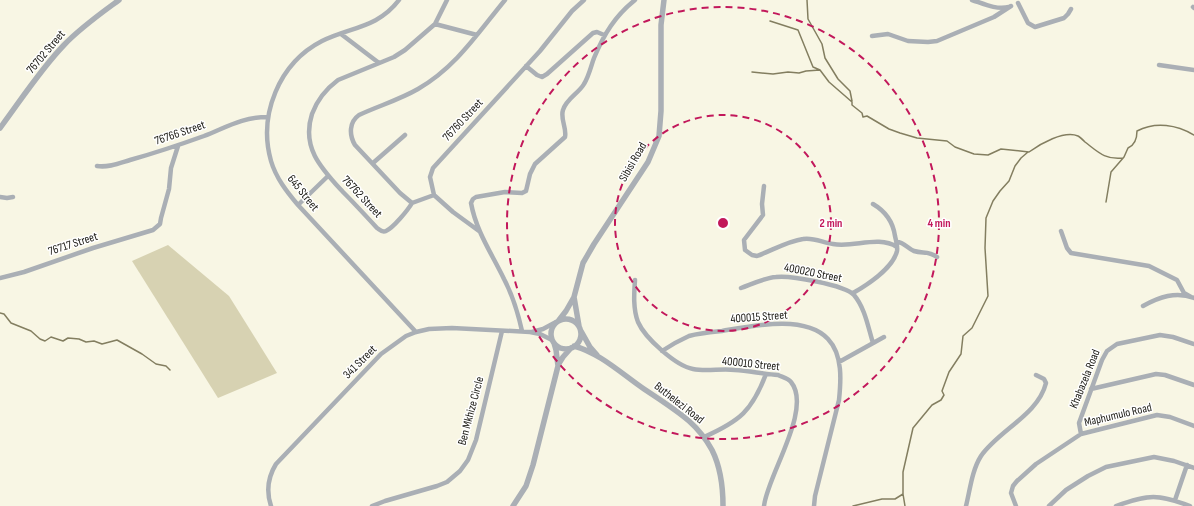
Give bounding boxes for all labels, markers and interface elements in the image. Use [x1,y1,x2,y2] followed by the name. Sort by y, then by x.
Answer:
[23,27,69,77] street label: 76702 Street
[440,95,487,144] street label: 76760 Street
[153,117,208,149] street label: 76766 Street
[616,140,650,184] street label: Sibisi Road
[284,172,322,215] street label: 645 Street
[339,173,386,222] street label: 76762 Street
[716,216,730,230] centre of rings
[820,216,842,231] text: 2 min
[927,216,951,231] text: 4 min
[46,229,100,259] street label: 76717 Street
[783,260,844,286] street label: 400020 Street
[730,307,788,326] street label: 400015 Street
[340,342,380,382] street label: 341 Street
[1066,347,1104,411] street label: Khabazela Road
[721,354,781,375] street label: 400010 Street
[455,375,487,447] street label: Ben Mkhize Circle
[651,379,707,427] street label: Buthelezi Road
[1083,400,1153,430] street label: Maphumulo Road

